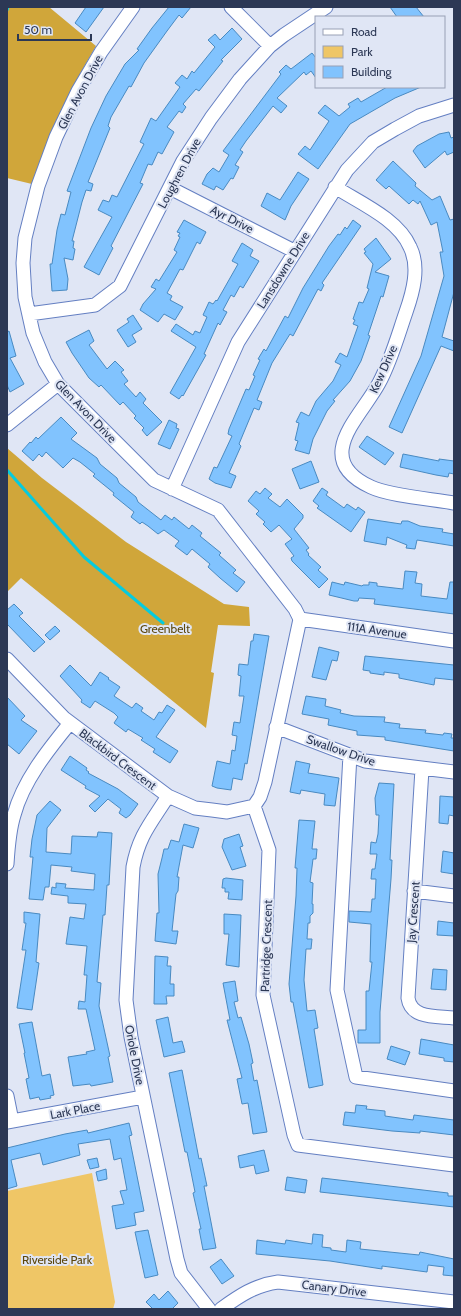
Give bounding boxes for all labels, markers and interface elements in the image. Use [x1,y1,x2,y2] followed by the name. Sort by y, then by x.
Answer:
[18,16,91,42] scale bar
[315,16,445,88] legend
[24,22,52,37] text: 50 m
[351,24,377,39] text: Road
[351,44,373,59] text: Park
[54,52,106,132] street label: Glen Avon Drive
[351,64,393,79] text: Building
[154,135,204,211] street label: Loughren Drive
[208,202,256,236] street label: Ayr Drive
[253,229,313,311] street label: Lansdowne Drive
[366,343,400,395] street label: Kew Drive
[52,376,120,446] street label: Glen Avon Drive
[346,618,408,642] street label: 111A Avenue
[140,621,190,636] park label: Greenbelt
[76,725,160,793] street label: Blackbird Crescent
[305,731,377,769] street label: Swallow Drive
[403,881,423,944] street label: Jay Crescent
[257,900,275,992] street label: Partridge Crescent
[122,1024,148,1086] street label: Oriole Drive
[49,1098,101,1122] street label: Lark Place
[22,1252,93,1267] park label: Riverside Park
[301,1277,367,1299] street label: Canary Drive

